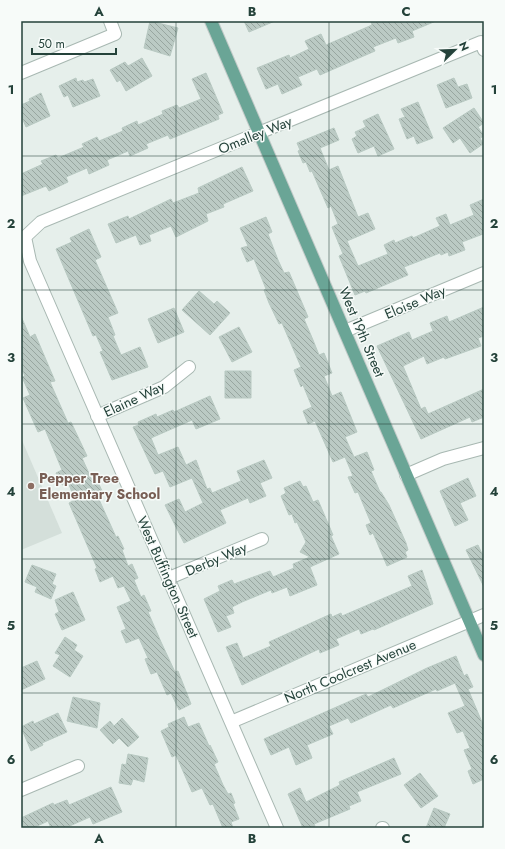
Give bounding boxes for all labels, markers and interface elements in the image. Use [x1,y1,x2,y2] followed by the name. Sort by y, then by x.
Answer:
[93,2,104,21] text: A
[248,2,257,21] text: B
[401,2,411,21] text: C
[32,30,116,56] scale bar
[435,30,475,70] north arrow
[38,35,65,53] text: 50 m
[455,39,473,53] text: N
[8,80,14,99] text: 1
[491,80,497,99] text: 1
[215,111,296,159] street label: Omalley Way
[7,214,15,233] text: 2
[490,214,498,233] text: 2
[381,280,449,324] street label: Eloise Way
[334,284,390,381] street label: West 19th Street
[7,348,15,367] text: 3
[490,348,498,367] text: 3
[100,376,169,422] street label: Elaine Way
[39,468,160,504] place label: Pepper Tree Elementary School
[26,481,36,491] marker: Pepper Tree Elementary School
[6,482,16,501] text: 4
[489,482,499,501] text: 4
[132,513,204,642] street label: West Buffington Street
[182,537,251,581] street label: Derby Way
[7,616,15,635] text: 5
[490,616,498,635] text: 5
[281,634,419,708] street label: North Coolcrest Avenue
[7,750,16,769] text: 6
[490,750,499,769] text: 6
[93,829,104,848] text: A
[248,829,257,848] text: B
[401,829,411,848] text: C

